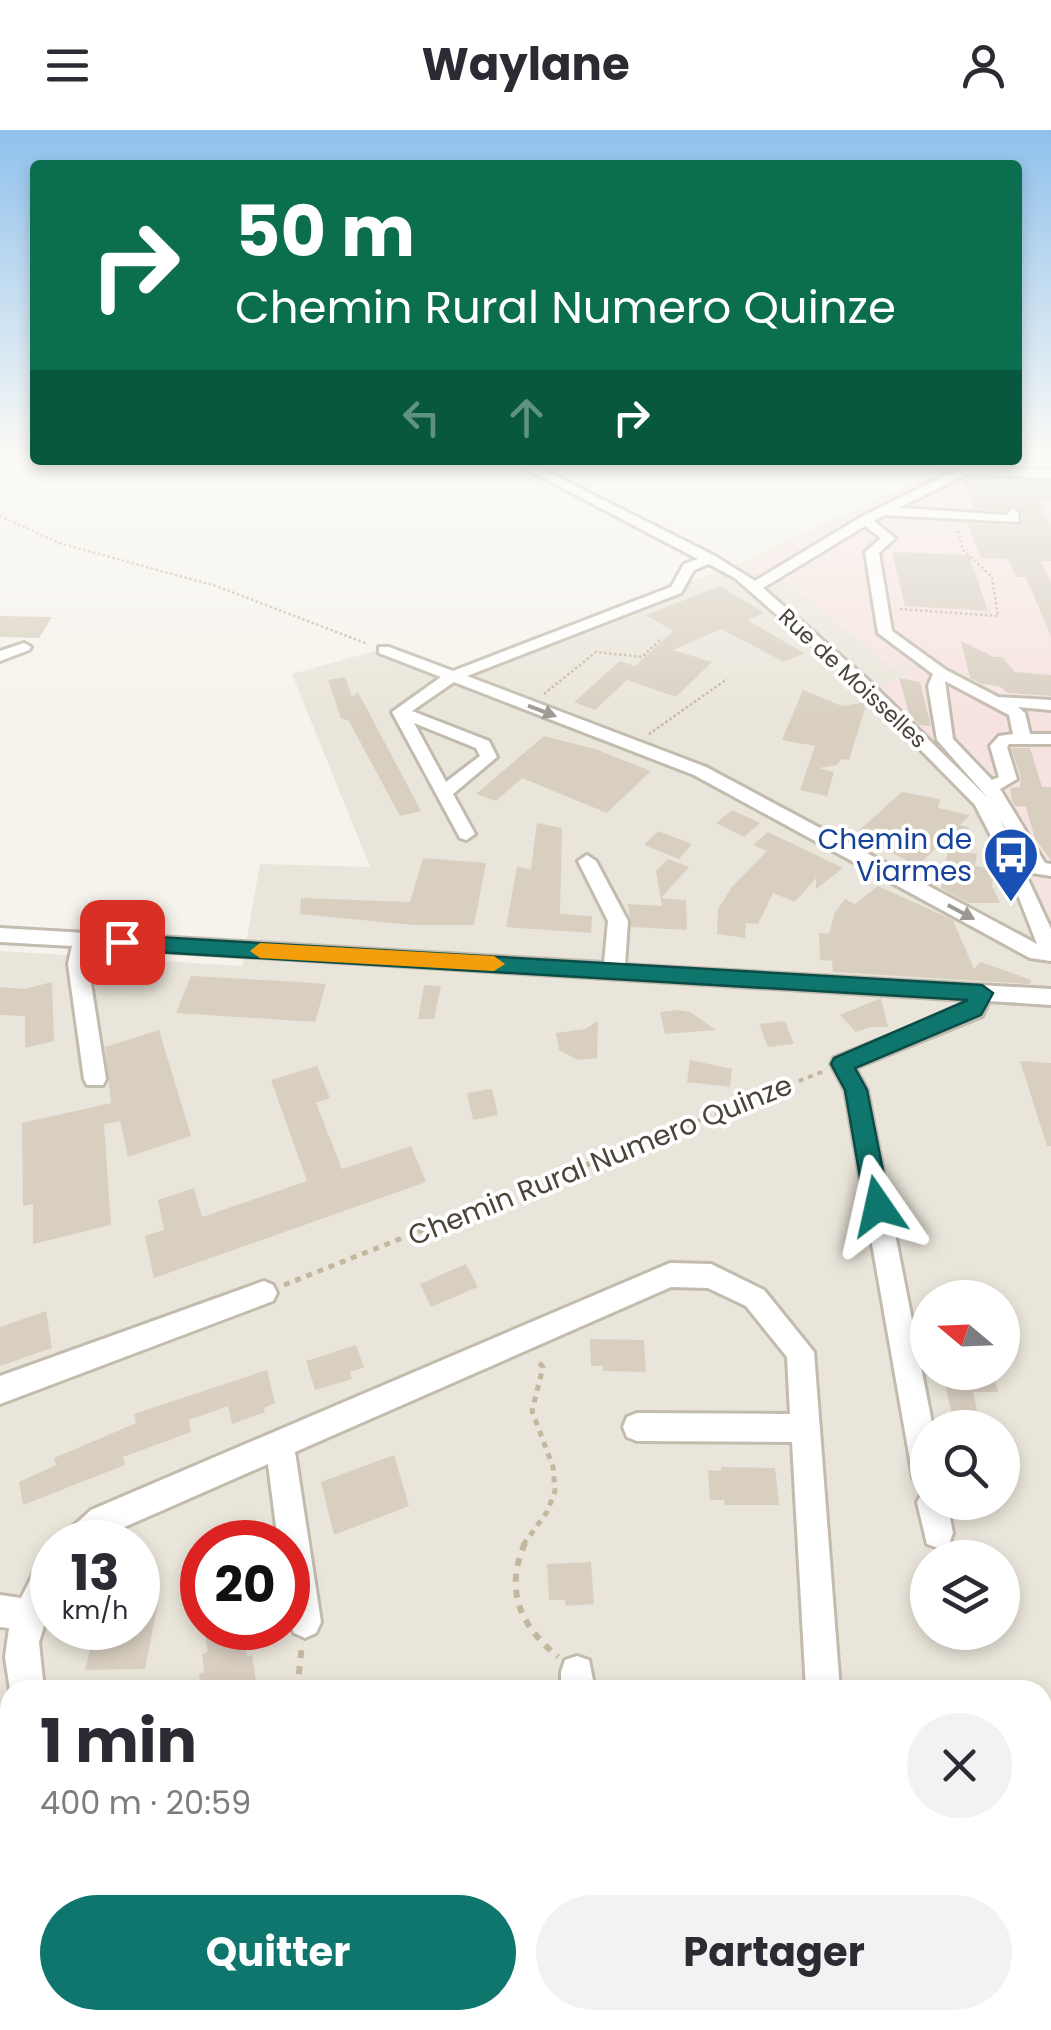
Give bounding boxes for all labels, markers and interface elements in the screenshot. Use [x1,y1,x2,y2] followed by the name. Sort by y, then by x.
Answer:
[421,33,630,96] text: Waylane
[40,38,95,93] icon: menu
[956,38,1011,93] icon: person
[235,182,415,281] text: 50 m
[70,200,200,330] icon: right
[235,276,896,339] text: Chemin Rural Numero Quinze
[394,390,449,445] icon: left
[499,390,554,445] icon: ahead
[604,390,659,445] icon: right
[772,601,934,755] street label: Rue de Moisselles
[528,704,558,719] one-way arrow
[818,820,972,891] place label: Chemin de Viarmes
[981,825,1041,904] bus stop icon: Chemin de Viarmes
[80,900,165,985] pin
[946,904,975,921] one-way arrow
[95,915,150,970] icon: arrive
[402,1065,798,1256] street label: Chemin Rural Numero Quinze
[826,1154,930,1258] position arrow
[910,1280,1020,1390] north arrow
[910,1280,1020,1650] map controls
[910,1410,1020,1520] button: search
[180,1520,310,1650] speed limit sign: 20
[70,1537,120,1608] text: 13
[910,1540,1020,1650] button: layers
[62,1593,128,1628] text: km/h
[40,1699,197,1783] text: 1 min
[907,1713,1012,1818] button: close
[40,1780,251,1825] text: 400 m · 20:59
[40,1895,516,2010] button: Quitter
[536,1895,1012,2010] button: Partager

